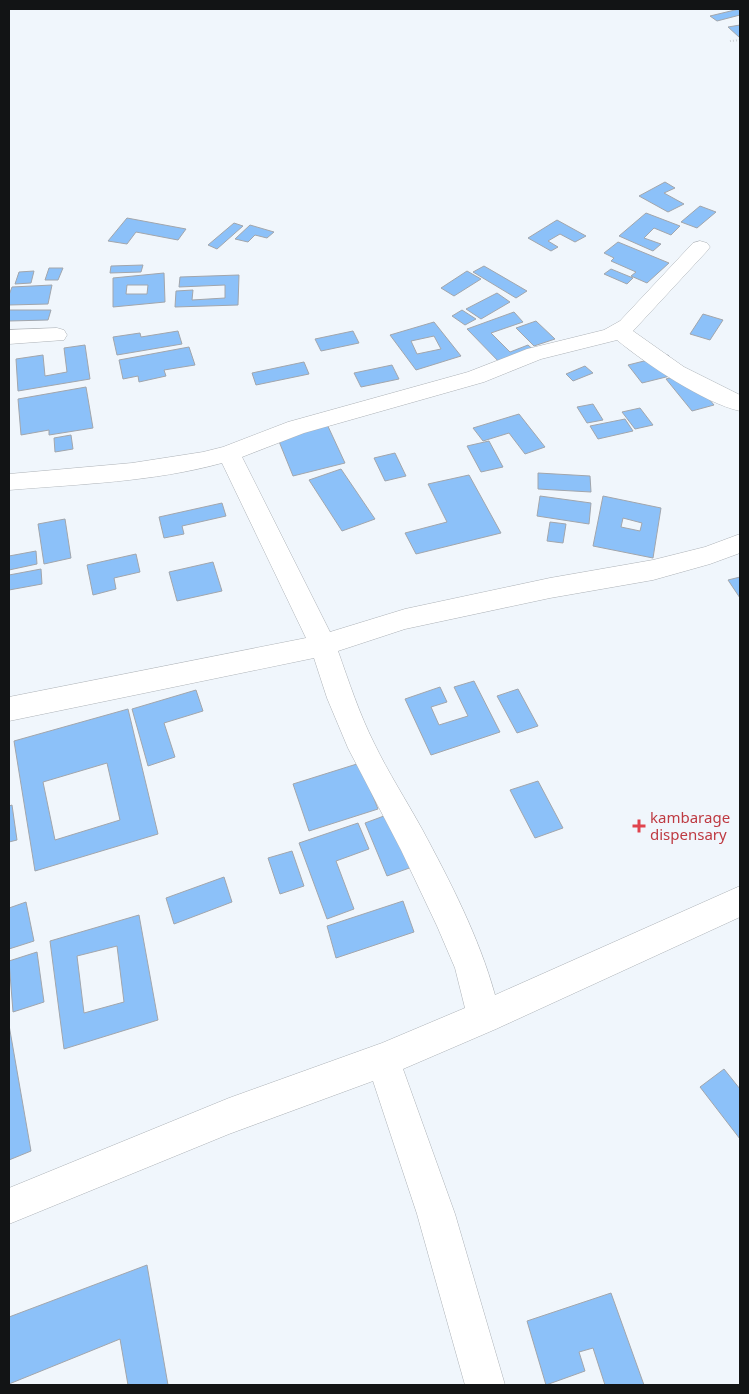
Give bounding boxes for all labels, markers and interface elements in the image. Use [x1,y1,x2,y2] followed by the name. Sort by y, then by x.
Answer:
[650,807,730,844] place label: kambarage dispensary
[632,819,646,833] marker: kambarage dispensary

